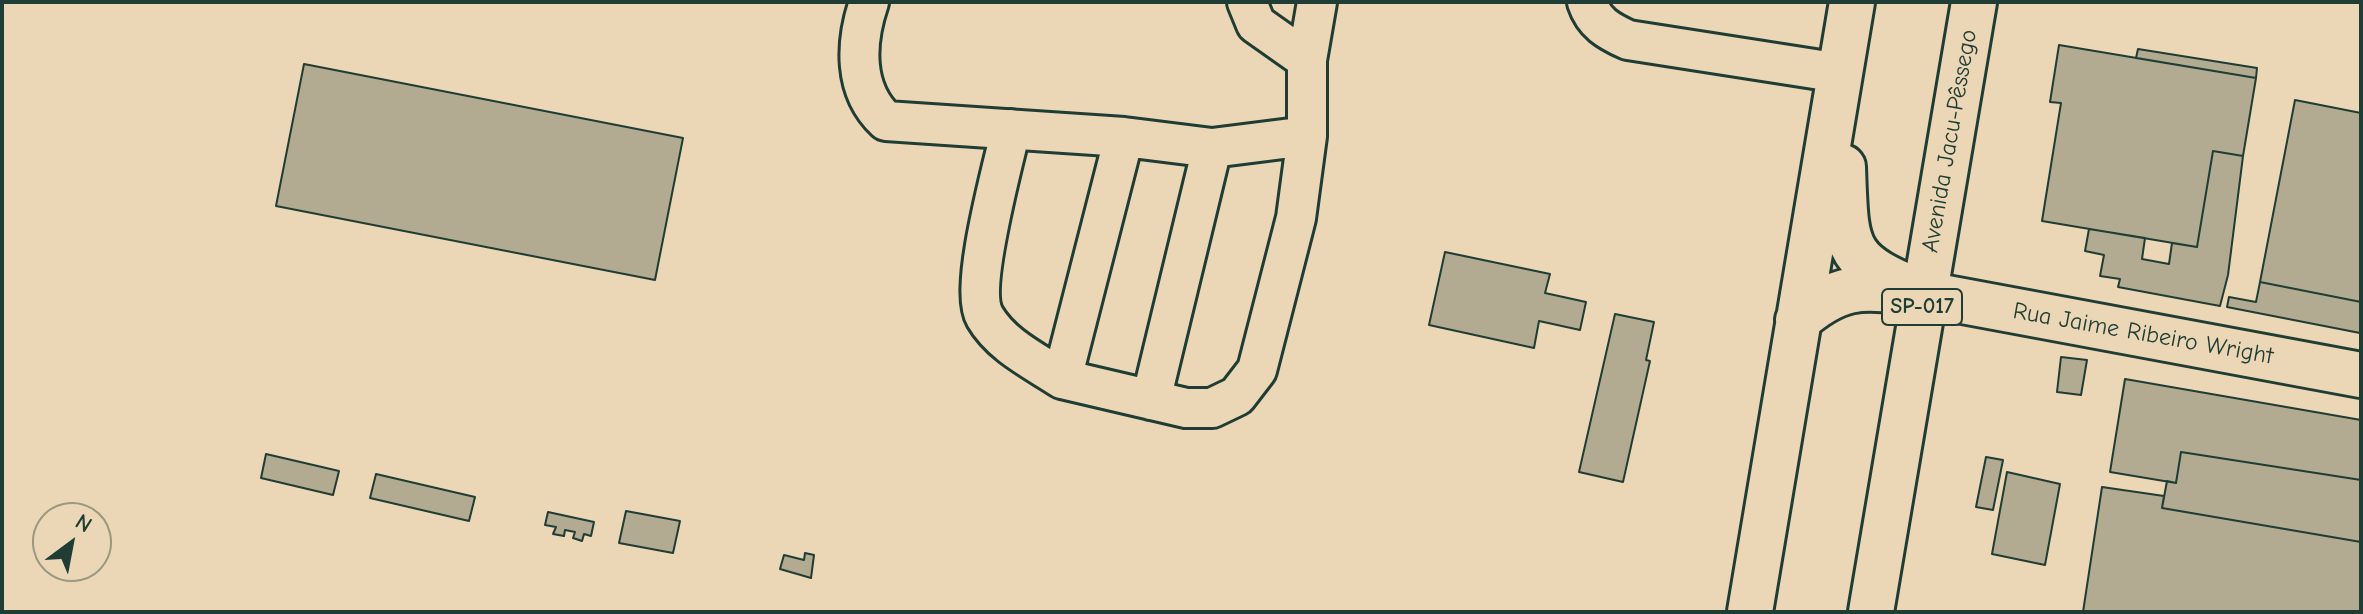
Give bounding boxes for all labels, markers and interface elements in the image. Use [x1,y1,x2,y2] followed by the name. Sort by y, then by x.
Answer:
[1916,27,1984,255] street label: Avenida Jacu-Pêssego
[1882,289,1962,325] road number: SP-017
[2011,297,2275,371] street label: Rua Jaime Ribeiro Wright
[32,502,112,582] north arrow
[71,509,97,538] text: N

